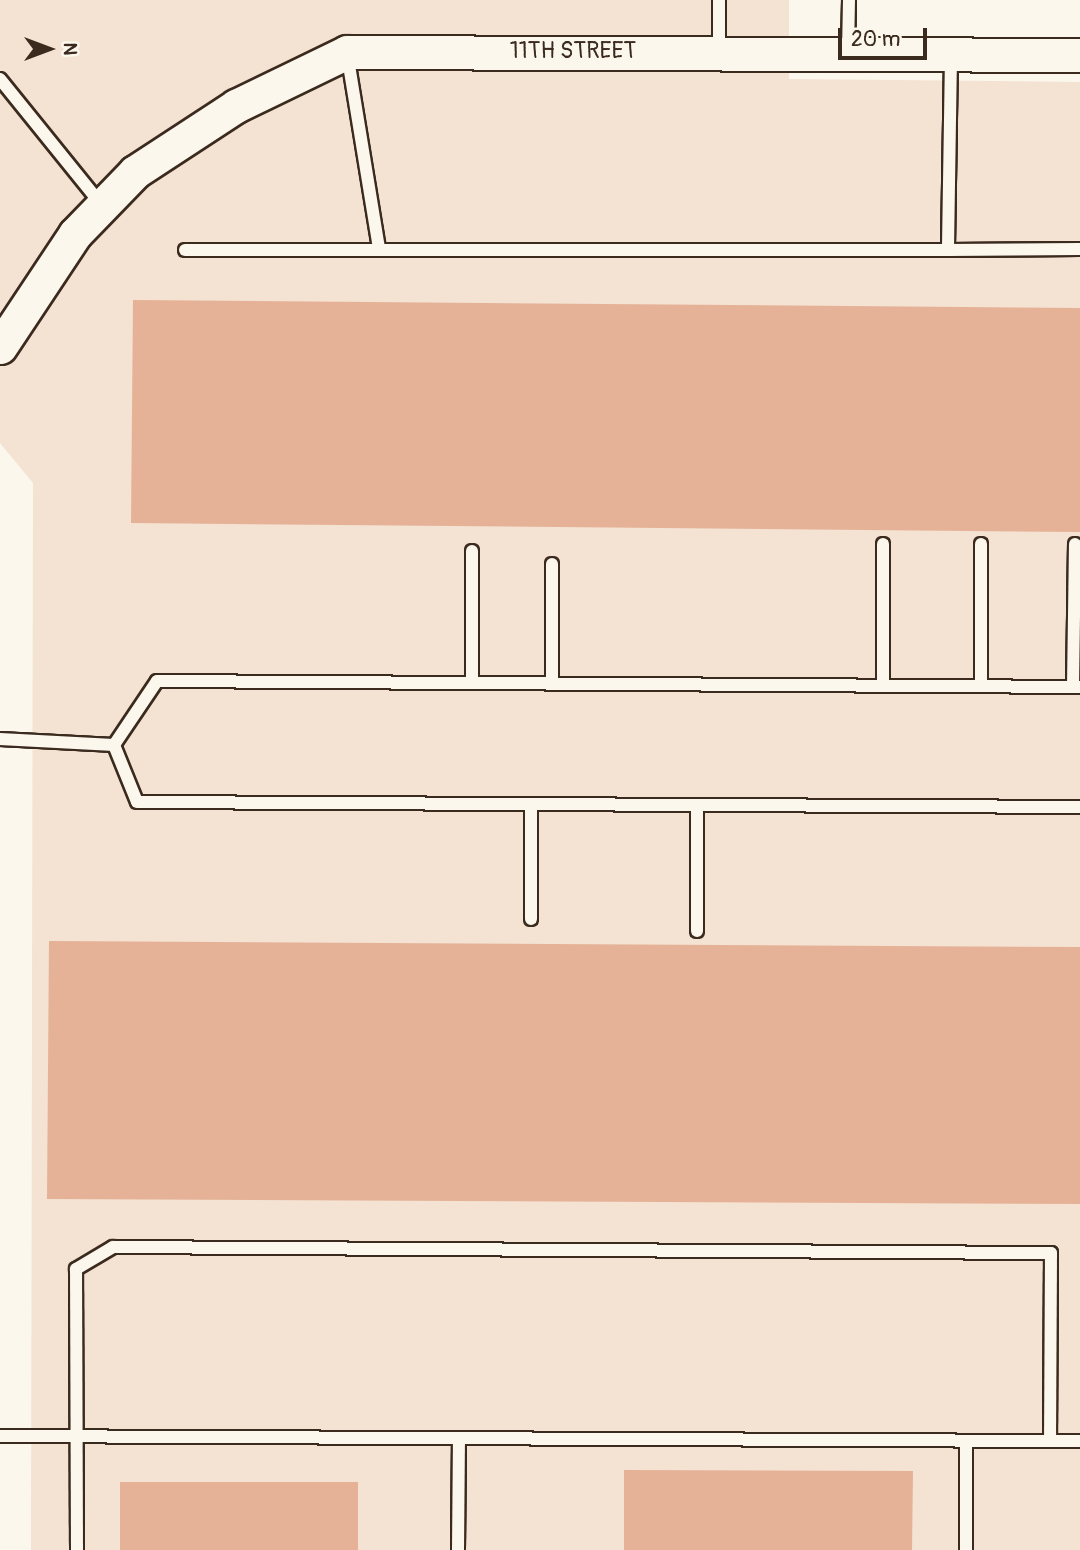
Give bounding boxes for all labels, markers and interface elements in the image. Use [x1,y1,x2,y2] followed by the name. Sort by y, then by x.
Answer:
[14,14,84,84] north arrow
[842,14,931,58] scale bar
[851,26,900,53] text: 20 m
[510,37,636,65] street label: 11TH STREET
[58,43,82,55] text: N

